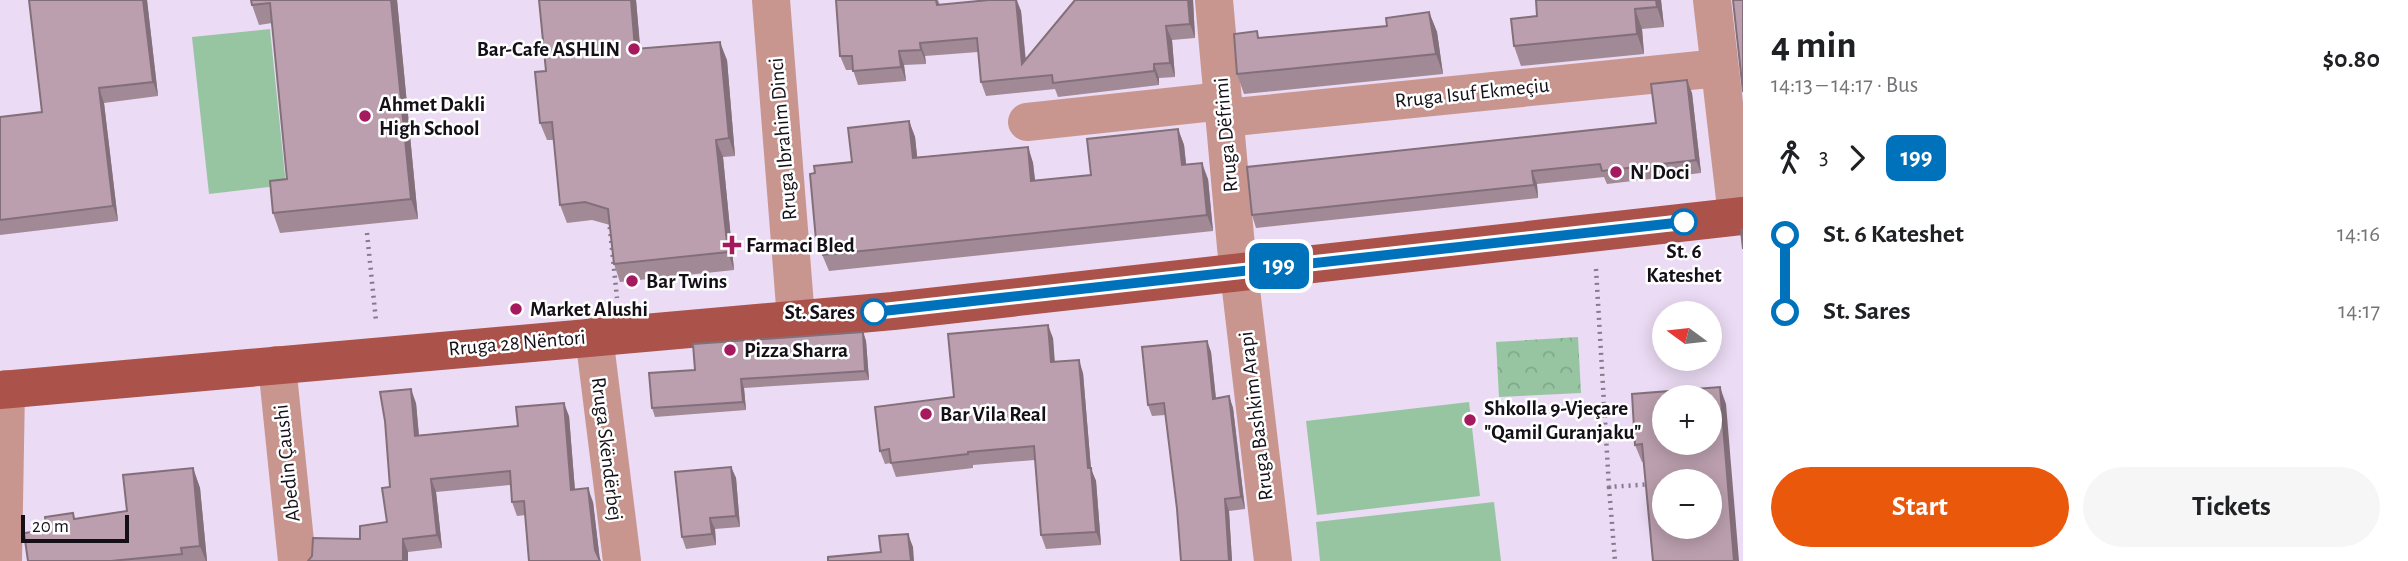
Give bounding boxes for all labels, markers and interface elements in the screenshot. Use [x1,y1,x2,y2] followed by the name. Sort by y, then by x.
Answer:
[1771,27,1857,65] text: 4 min
[477,39,620,60] place label: Bar-Cafe ASHLIN
[626,41,642,57] marker: Bar-Cafe ASHLIN
[2322,46,2380,72] text: $0.80
[765,57,801,221] street label: Rruga Ibrahim Dinci
[1394,74,1551,112] street label: Rruga Isuf Ekmeçiu
[1771,74,1918,97] text: 14:13 – 14:17 · Bus
[1211,77,1241,193] street label: Rruga Dëfrimi
[379,94,485,139] place label: Ahmet Dakli High School
[357,108,373,124] marker: Ahmet Dakli High School
[1771,139,1809,177] icon: walk
[1838,139,1876,177] icon: forward
[1819,146,1828,169] text: 3
[1900,146,1932,170] text: 199
[1630,162,1690,183] place label: N' Doci
[1608,164,1624,180] marker: N' Doci
[1671,209,1697,235] marker: St. 6 Kateshet
[1823,221,1964,247] text: St. 6 Kateshet
[2337,223,2380,246] text: 14:16
[746,235,855,256] place label: Farmaci Bled
[724,237,740,253] marker: Farmaci Bled
[1646,241,1722,286] place label: St. 6 Kateshet
[1239,243,1319,289] line badge: 199
[1263,254,1295,278] text: 199
[646,271,727,292] place label: Bar Twins
[624,273,640,289] marker: Bar Twins
[1823,298,1910,324] text: St. Sares
[530,299,648,320] place label: Market Alushi
[861,299,887,325] marker: St. Sares
[2338,300,2380,323] text: 14:17
[508,301,524,317] marker: Market Alushi
[1652,301,1722,371] north arrow
[1652,301,1722,539] map controls
[784,302,855,323] place label: St. Sares
[447,327,587,359] street label: Rruga 28 Nëntori
[1235,330,1277,502] street label: Rruga Bashkim Arapi
[744,340,848,361] place label: Pizza Sharra
[722,342,738,358] marker: Pizza Sharra
[588,376,626,522] street label: Rruga Skëndërbej
[1652,385,1722,455] button: +
[1484,398,1641,444] place label: Shkolla 9-Vjeçare "Qamil Guranjaku"
[270,403,304,523] street label: Abedin Çaushi
[940,404,1046,425] place label: Bar Vila Real
[918,406,934,422] marker: Bar Vila Real
[1462,412,1478,428] marker: Shkolla 9-Vjeçare "Qamil Guranjaku"
[1771,467,2069,547] button: Start
[2083,467,2380,547] button: Tickets
[1652,469,1722,539] button: −
[21,512,130,544] scale bar
[32,517,69,536] text: 20 m

